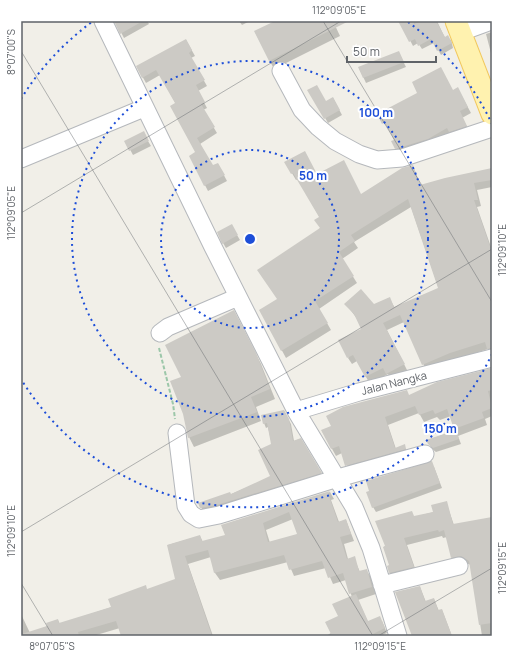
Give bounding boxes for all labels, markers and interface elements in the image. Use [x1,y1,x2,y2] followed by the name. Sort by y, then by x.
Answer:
[312,3,366,17] text: 112°09'05"E
[4,29,18,75] text: 8°07'00"S
[347,38,436,64] scale bar
[353,43,380,60] text: 50 m
[359,104,393,121] text: 100 m
[299,167,327,184] text: 50 m
[4,186,18,240] text: 112°09'05"E
[495,224,509,276] text: 112°09'10"E
[243,232,257,246] centre of rings
[360,367,428,398] street label: Jalan Nangka
[423,420,457,437] text: 150 m
[4,505,18,557] text: 112°09'10"E
[495,542,509,594] text: 112°09'15"E
[29,639,75,653] text: 8°07'05"S
[354,639,406,653] text: 112°09'15"E

